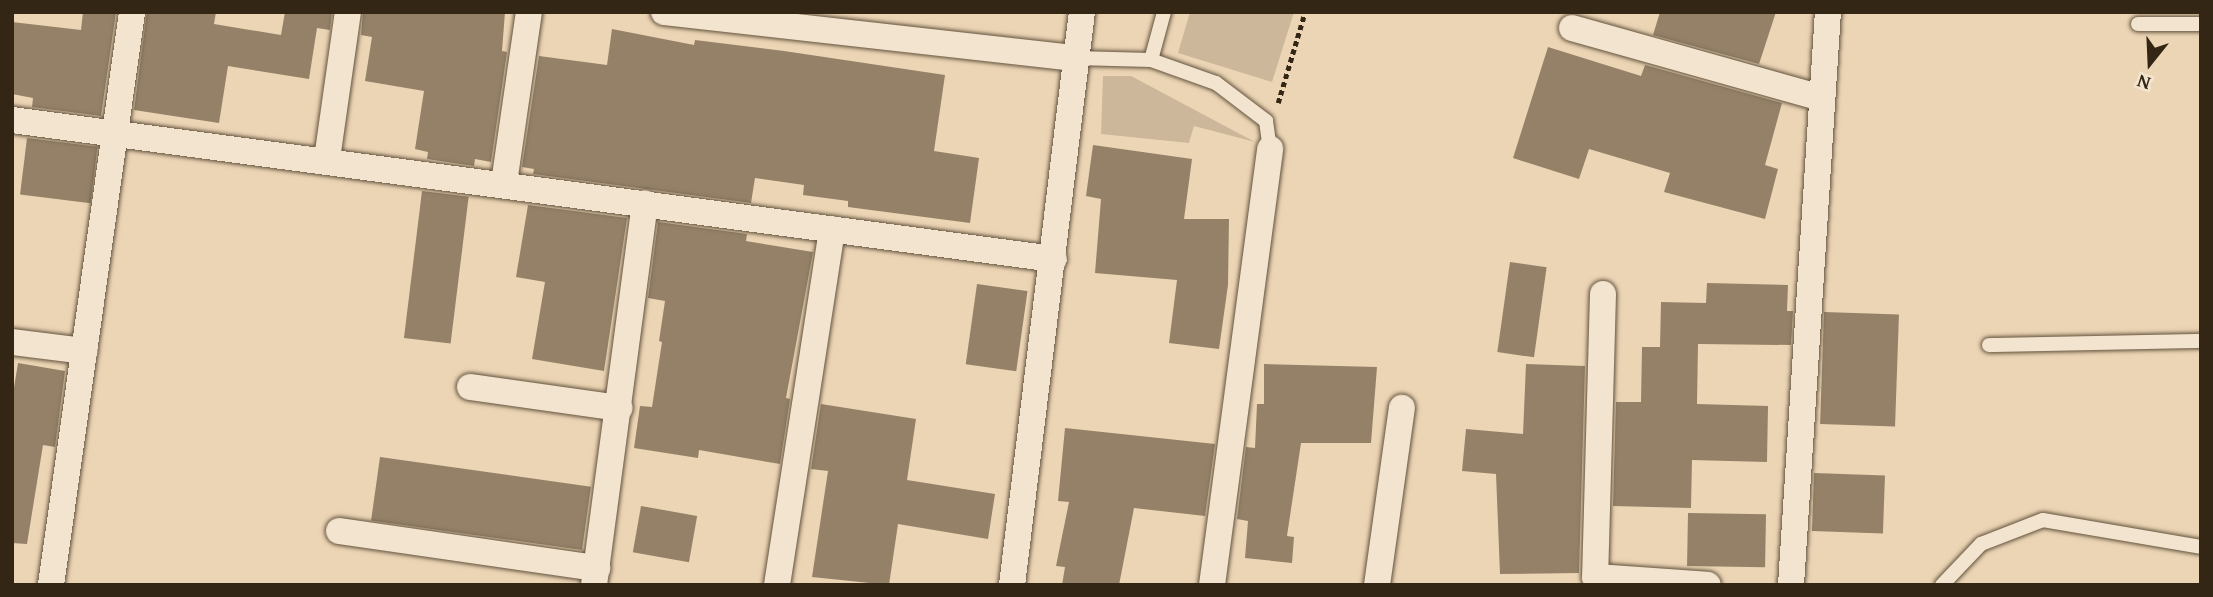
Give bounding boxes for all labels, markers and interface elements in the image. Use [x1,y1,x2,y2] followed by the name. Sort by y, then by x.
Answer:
[2115,28,2185,98] north arrow
[2133,68,2154,98] text: N

